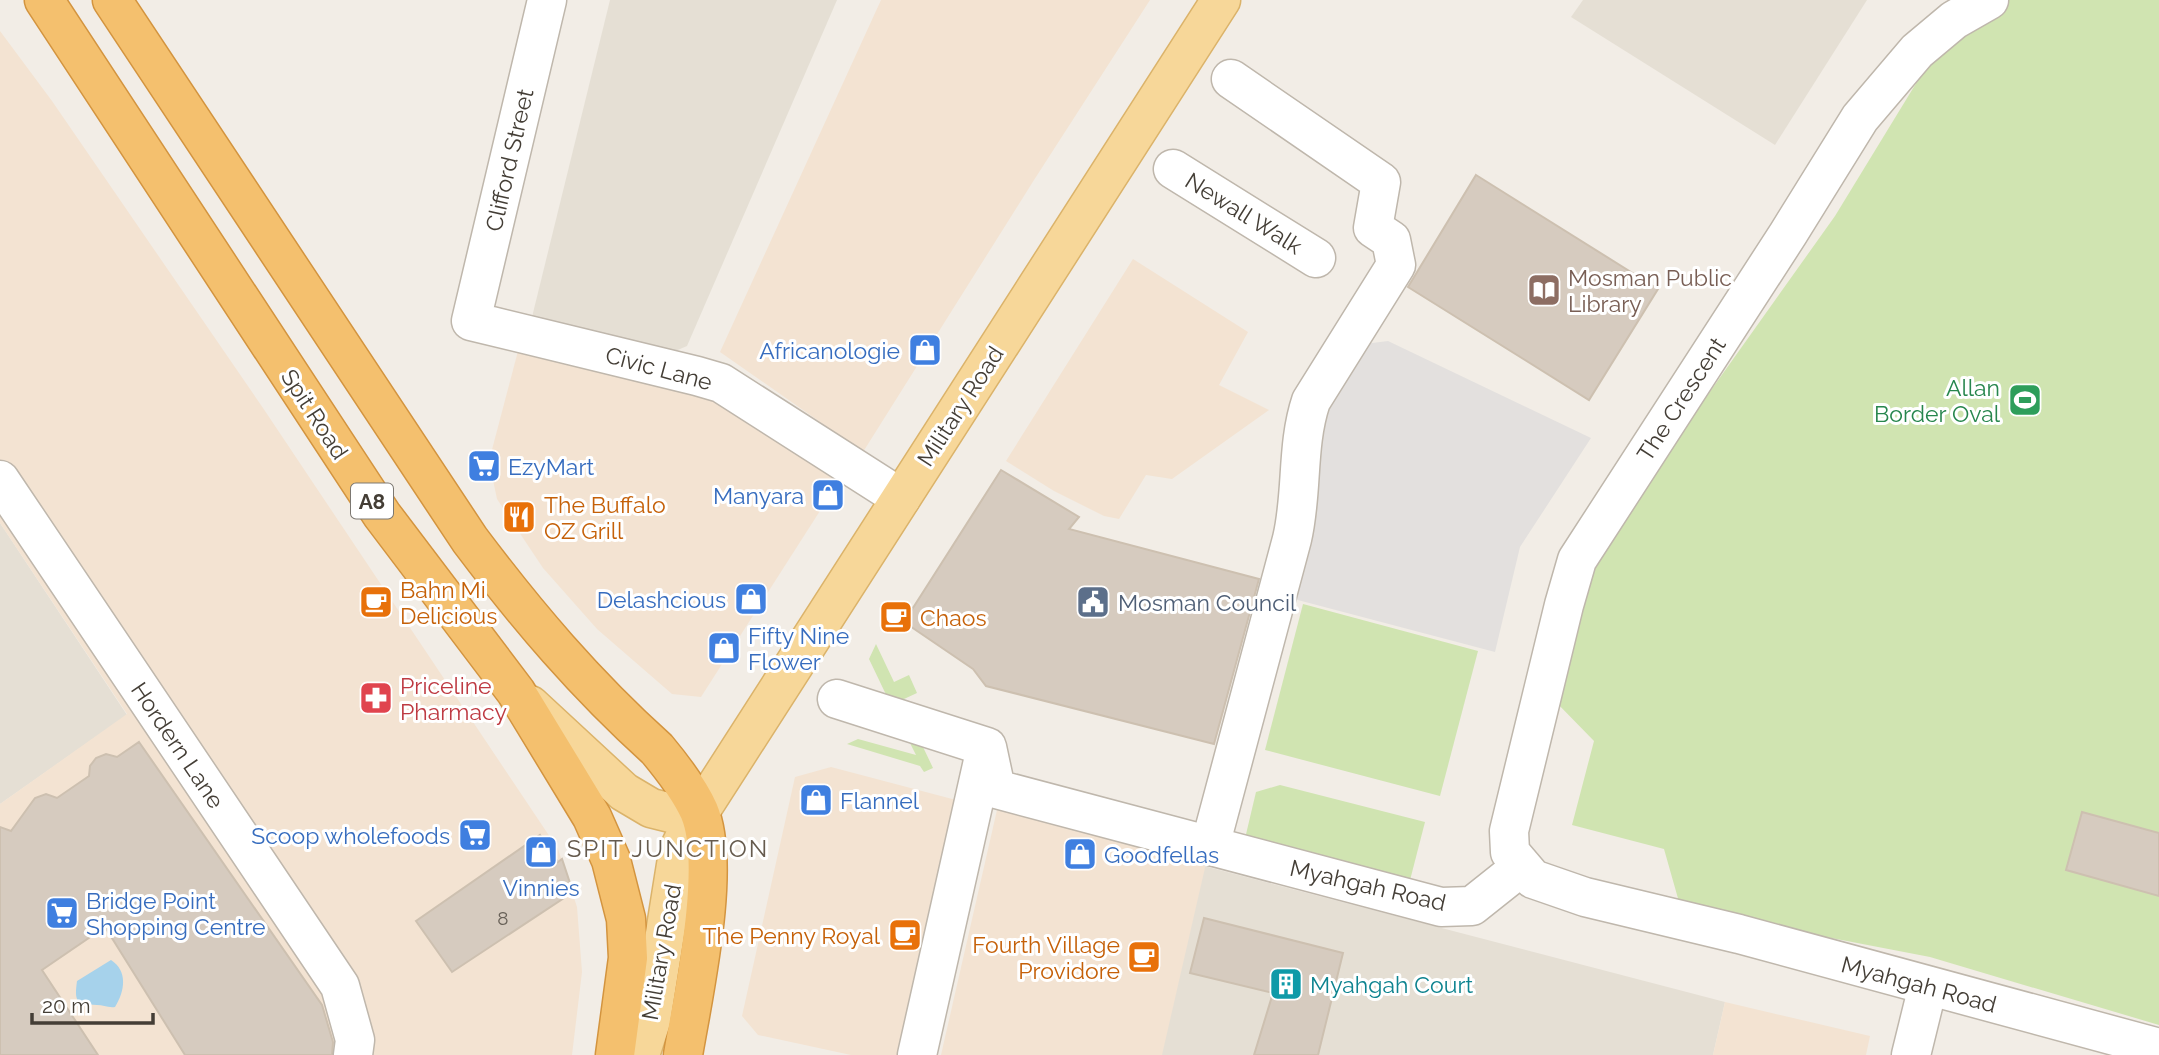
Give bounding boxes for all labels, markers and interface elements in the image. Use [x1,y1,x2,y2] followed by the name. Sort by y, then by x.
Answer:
[479,86,539,234] street label: Clifford Street
[1181,166,1307,260] street label: Newall Walk
[1568,264,1732,317] place label: Mosman Public Library
[1525,271,1563,309] library icon: Mosman Public Library
[906,331,944,369] shop icon: Africanologie
[1631,332,1731,466] street label: The Crescent
[759,337,900,364] place label: Africanologie
[603,341,715,395] street label: Civic Lane
[911,341,1009,471] street label: Military Road
[276,364,354,464] street label: Spit Road
[1874,374,2001,427] place label: Allan Border Oval
[2006,381,2044,419] sports icon: Allan Border Oval
[465,447,503,485] supermarket icon: EzyMart
[508,453,594,480] place label: EzyMart
[809,476,847,514] shop icon: Manyara
[713,482,804,509] place label: Manyara
[351,484,393,518] road number: A8
[544,491,666,544] place label: The Buffalo OZ Grill
[500,498,538,536] restaurant icon: The Buffalo OZ Grill
[400,576,497,629] place label: Bahn Mi Delicious
[732,580,770,618] shop icon: Delashcious
[357,583,395,621] cafe icon: Bahn Mi Delicious
[1074,583,1112,621] public building icon: Mosman Council
[597,586,726,613] place label: Delashcious
[1118,589,1297,616] place label: Mosman Council
[877,598,915,636] cafe icon: Chaos
[920,604,987,631] place label: Chaos
[748,622,849,675] place label: Fifty Nine Flower
[705,629,743,667] shop icon: Fifty Nine Flower
[400,672,507,725] place label: Priceline Pharmacy
[126,677,230,813] street label: Hordern Lane
[357,679,395,717] pharmacy icon: Priceline Pharmacy
[797,781,835,819] shop icon: Flannel
[840,787,920,814] place label: Flannel
[456,816,494,854] supermarket icon: Scoop wholefoods
[251,822,450,849] place label: Scoop wholefoods
[522,833,560,871] shop icon: Vinnies
[567,834,769,863] district label: SPIT JUNCTION
[1061,835,1099,873] shop icon: Goodfellas
[1104,841,1219,868] place label: Goodfellas
[1287,854,1449,916] street label: Myahgah Road
[502,874,580,901] place label: Vinnies
[636,882,686,1022] street label: Military Road
[86,887,265,940] place label: Bridge Point Shopping Centre
[43,894,81,932] supermarket icon: Bridge Point Shopping Centre
[497,907,509,929] house number: 8
[886,916,924,954] cafe icon: The Penny Royal
[702,922,881,949] place label: The Penny Royal
[972,931,1120,984] place label: Fourth Village Providore
[1125,938,1163,976] cafe icon: Fourth Village Providore
[1838,950,2000,1018] street label: Myahgah Road
[1267,965,1305,1003] building icon: Myahgah Court
[1310,971,1473,998] place label: Myahgah Court
[32,982,152,1026] scale bar
[42,993,90,1018] text: 20 m

